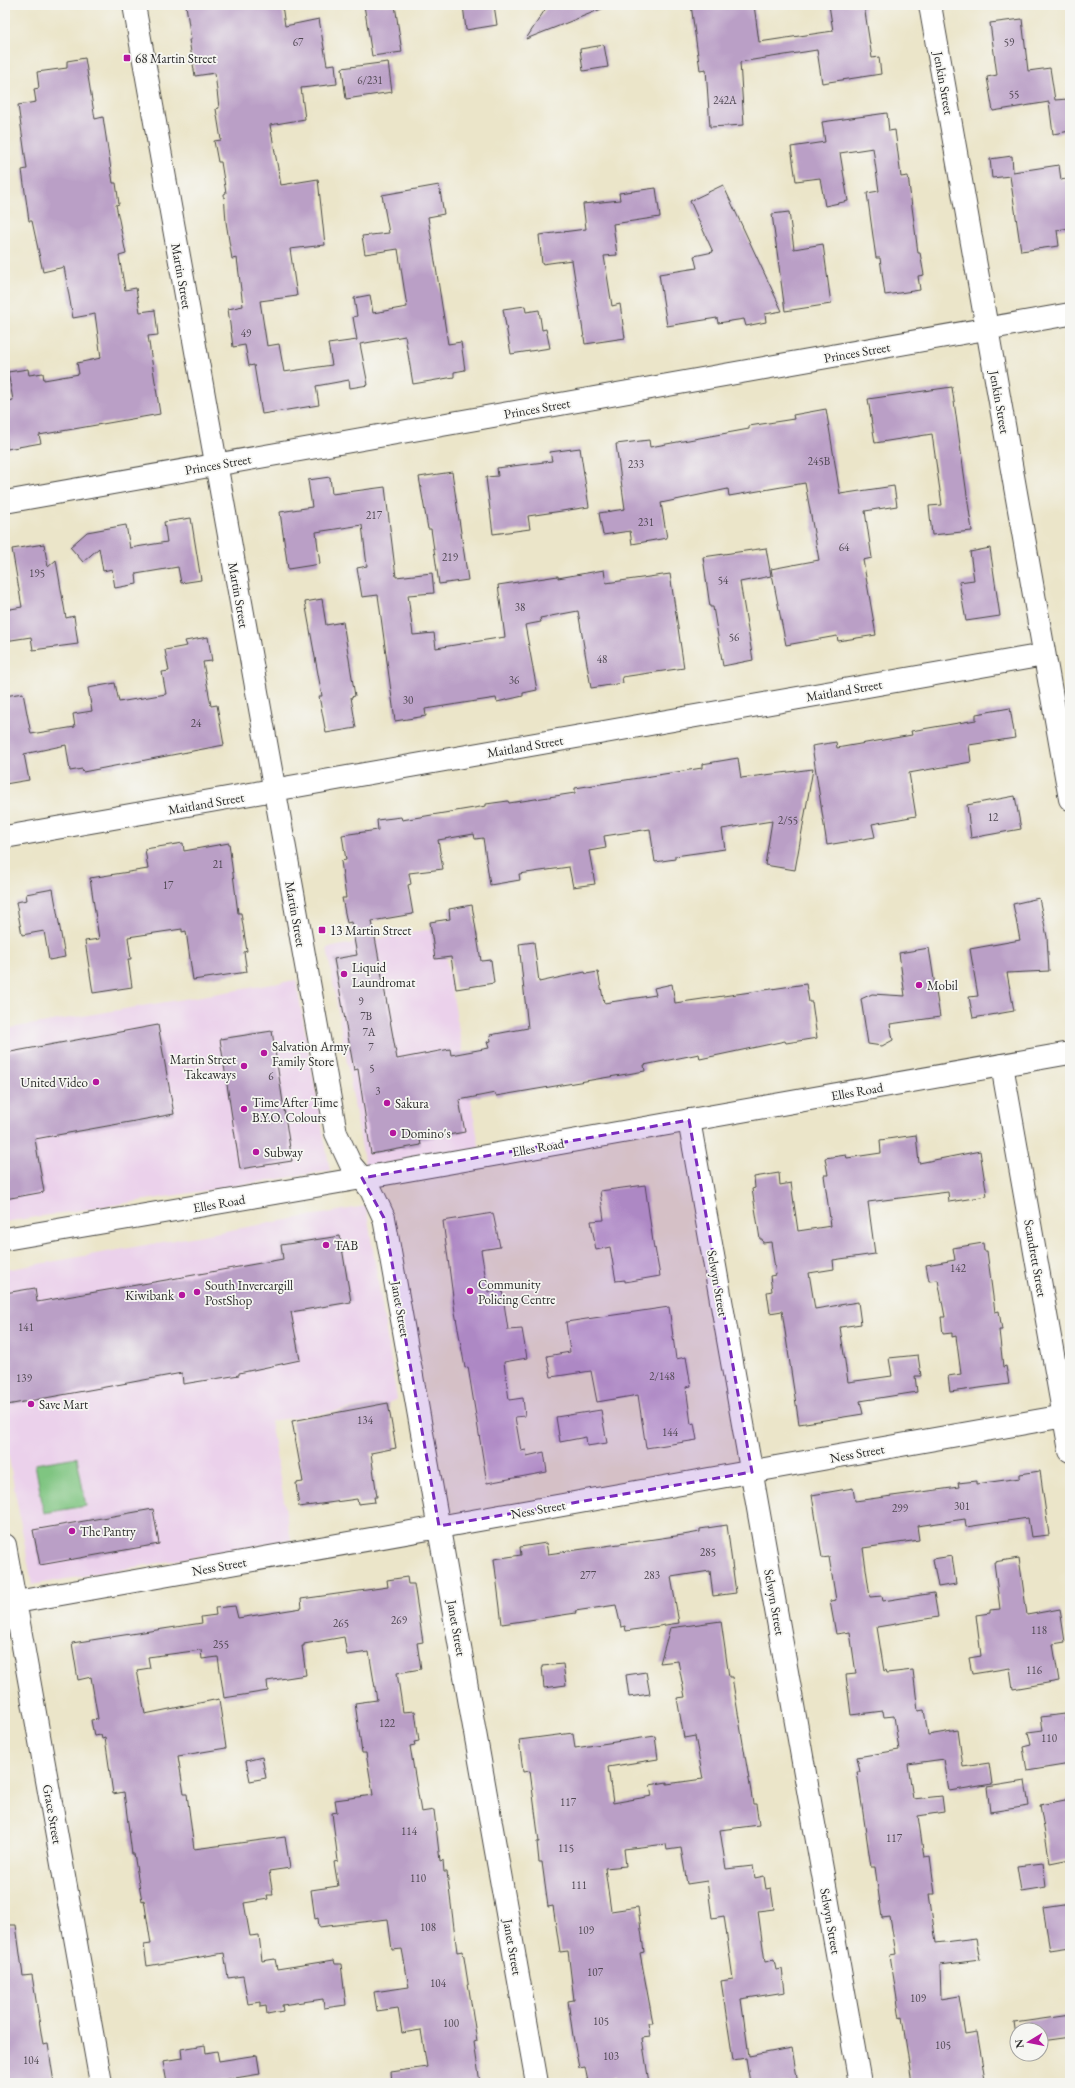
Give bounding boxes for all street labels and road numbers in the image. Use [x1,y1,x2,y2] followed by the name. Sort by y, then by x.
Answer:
[929,49,957,116] street label: Jenkin Street
[167,242,196,310] street label: Martin Street
[823,338,892,367] street label: Princes Street
[985,368,1013,435] street label: Jenkin Street
[503,394,572,423] street label: Princes Street
[184,450,253,479] street label: Princes Street
[224,561,253,629] street label: Martin Street
[805,675,883,706] street label: Maitland Street
[486,731,564,762] street label: Maitland Street
[167,788,245,819] street label: Maitland Street
[281,880,310,948] street label: Martin Street
[830,1078,885,1104] street label: Elles Road
[511,1134,566,1160] street label: Elles Road
[192,1190,247,1216] street label: Elles Road
[1020,1218,1051,1298] street label: Scandrett Street
[703,1249,732,1317] street label: Selwyn Street
[387,1279,414,1339] street label: Janet Street
[829,1440,886,1467] street label: Ness Street
[510,1496,567,1523] street label: Ness Street
[191,1553,248,1580] street label: Ness Street
[760,1568,789,1636] street label: Selwyn Street
[443,1598,470,1658] street label: Janet Street
[39,1783,66,1845] street label: Grace Street
[816,1887,845,1955] street label: Selwyn Street
[499,1917,526,1977] street label: Janet Street

